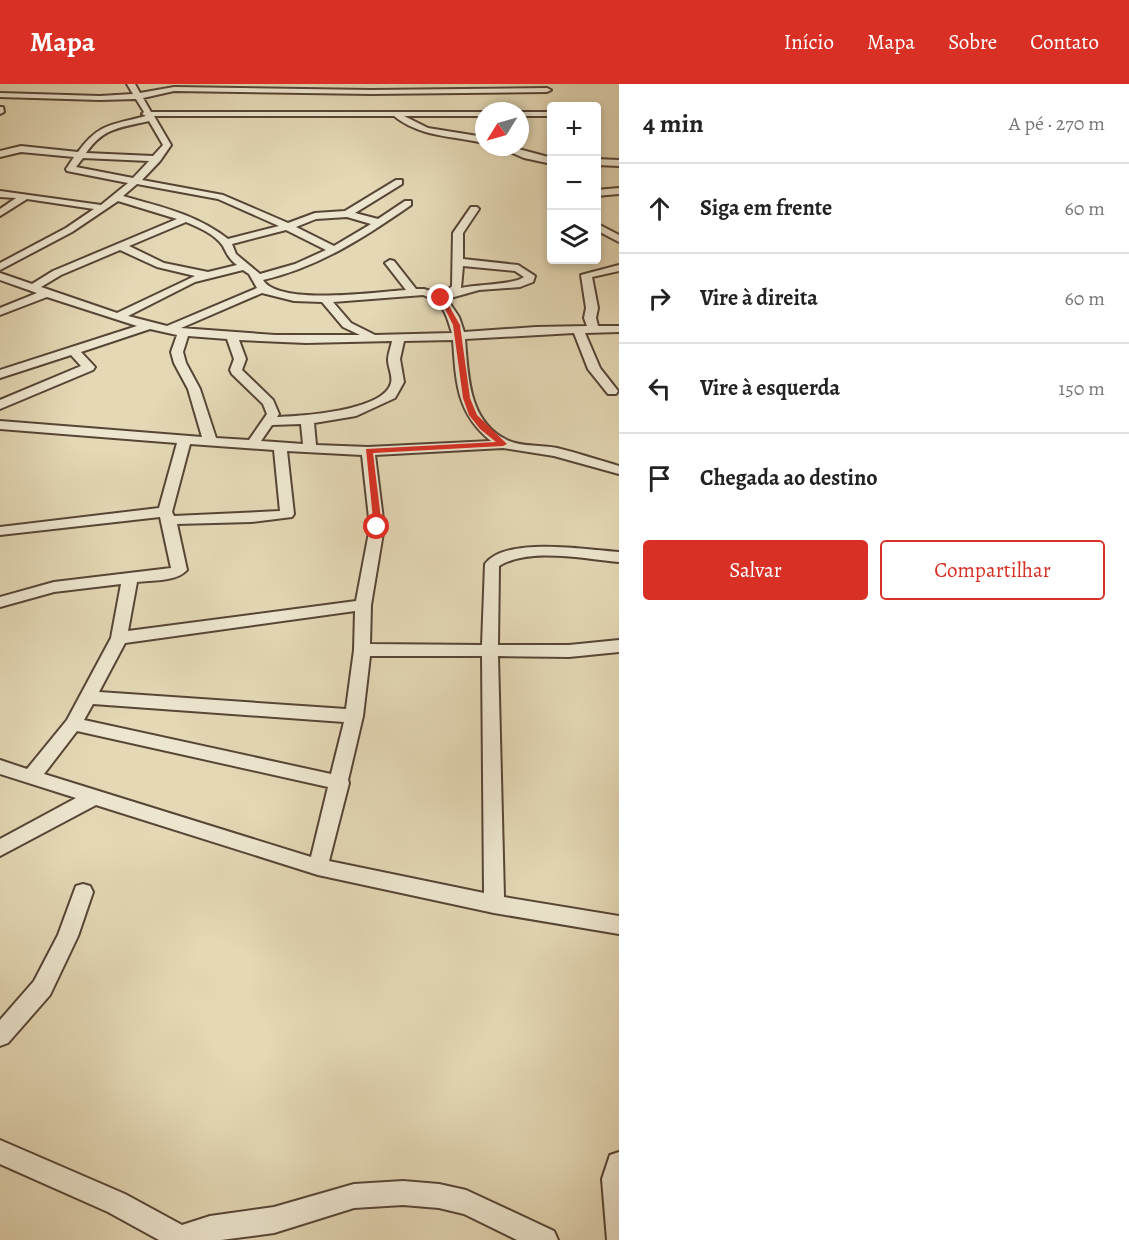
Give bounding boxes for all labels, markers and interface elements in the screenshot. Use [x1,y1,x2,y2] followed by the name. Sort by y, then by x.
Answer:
[30,23,95,61] text: Mapa
[784,28,834,56] text: Início
[867,28,915,56] text: Mapa
[948,28,997,56] text: Sobre
[1030,28,1099,56] text: Contato
[475,102,529,156] north arrow
[547,102,601,264] map controls
[547,102,601,156] button: +
[643,106,704,141] text: 4 min
[1009,110,1105,137] text: A pé · 270 m
[547,156,601,210] button: −
[643,192,676,225] icon: ahead
[700,193,832,223] text: Siga em frente
[1065,195,1105,222] text: 60 m
[547,210,601,264] button: layers
[643,282,676,315] icon: right
[700,283,818,313] text: Vire à direita
[427,284,453,310] route end
[1065,285,1105,312] text: 60 m
[643,372,676,405] icon: left
[700,373,840,403] text: Vire à esquerda
[1058,375,1105,402] text: 150 m
[643,462,676,495] icon: arrive
[700,463,878,493] text: Chegada ao destino
[363,513,389,539] route start
[643,540,868,600] button: Salvar
[880,540,1105,600] button: Compartilhar

